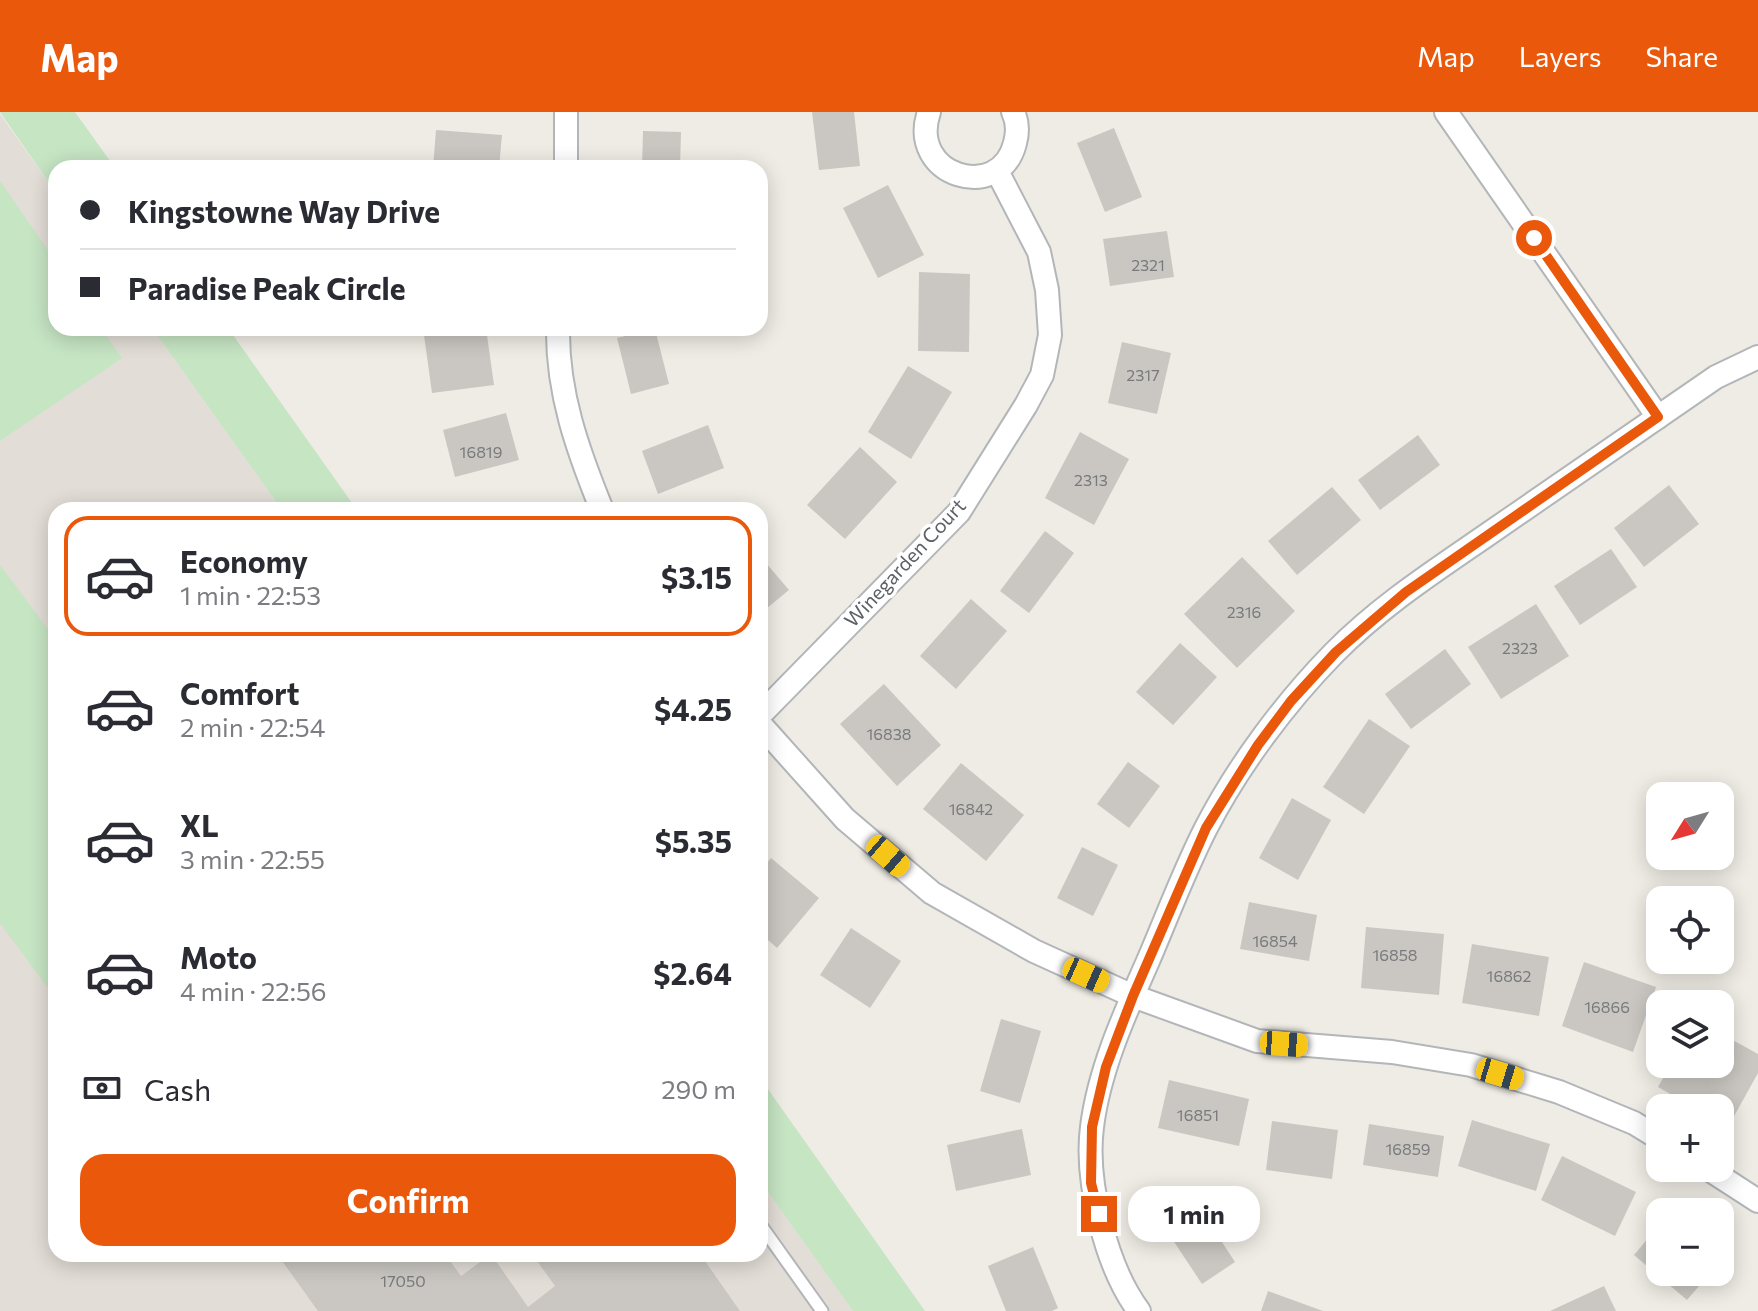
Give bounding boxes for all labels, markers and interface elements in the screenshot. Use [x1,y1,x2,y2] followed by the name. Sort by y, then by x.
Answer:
[40,33,119,80] text: Map
[1417,39,1475,73] text: Map
[1519,39,1601,73] text: Layers
[1645,39,1718,73] text: Share
[128,192,440,229] text: Kingstowne Way Drive
[1516,220,1552,256] route start
[1131,255,1165,274] house number: 2321
[128,269,406,306] text: Paradise Peak Circle
[1126,365,1160,384] house number: 2317
[460,442,502,461] house number: 16819
[1074,470,1108,489] house number: 2313
[839,493,970,631] street label: Winegarden Court
[84,540,156,612] icon: car
[180,542,308,579] text: Economy
[661,558,732,595] text: $3.15
[180,579,321,610] text: 1 min · 22:53
[1227,602,1261,621] house number: 2316
[1502,638,1538,657] house number: 2323
[84,672,156,744] icon: car
[180,674,299,711] text: Comfort
[654,690,732,727] text: $4.25
[180,711,325,742] text: 2 min · 22:54
[866,724,912,743] house number: 16838
[1646,782,1734,870] north arrow
[1646,782,1734,1286] map controls
[949,799,993,818] house number: 16842
[84,804,156,876] icon: car
[180,806,219,843] text: XL
[655,822,732,859] text: $5.35
[862,831,914,881] car
[180,843,325,874] text: 3 min · 22:55
[1646,886,1734,974] button: locate
[1252,931,1298,950] house number: 16854
[84,936,156,1008] icon: car
[180,938,257,975] text: Moto
[1372,945,1418,964] house number: 16858
[653,954,732,991] text: $2.64
[1059,954,1113,996] car
[1487,966,1532,985] house number: 16862
[180,975,327,1006] text: 4 min · 22:56
[1646,990,1734,1078] button: layers
[1584,997,1630,1016] house number: 16866
[1259,1030,1309,1058] car
[1474,1056,1526,1092] car
[80,1066,124,1110] icon: cash
[144,1070,211,1107] text: Cash
[661,1073,736,1104] text: 290 m
[1646,1094,1734,1182] button: +
[1177,1105,1219,1124] house number: 16851
[1385,1139,1431,1158] house number: 16859
[80,1154,736,1246] button: Confirm
[1127,1186,1259,1242] callout: 1 min
[1081,1196,1117,1232] route end
[1163,1198,1225,1229] text: 1 min
[1646,1198,1734,1286] button: −
[380,1271,426,1290] house number: 17050

